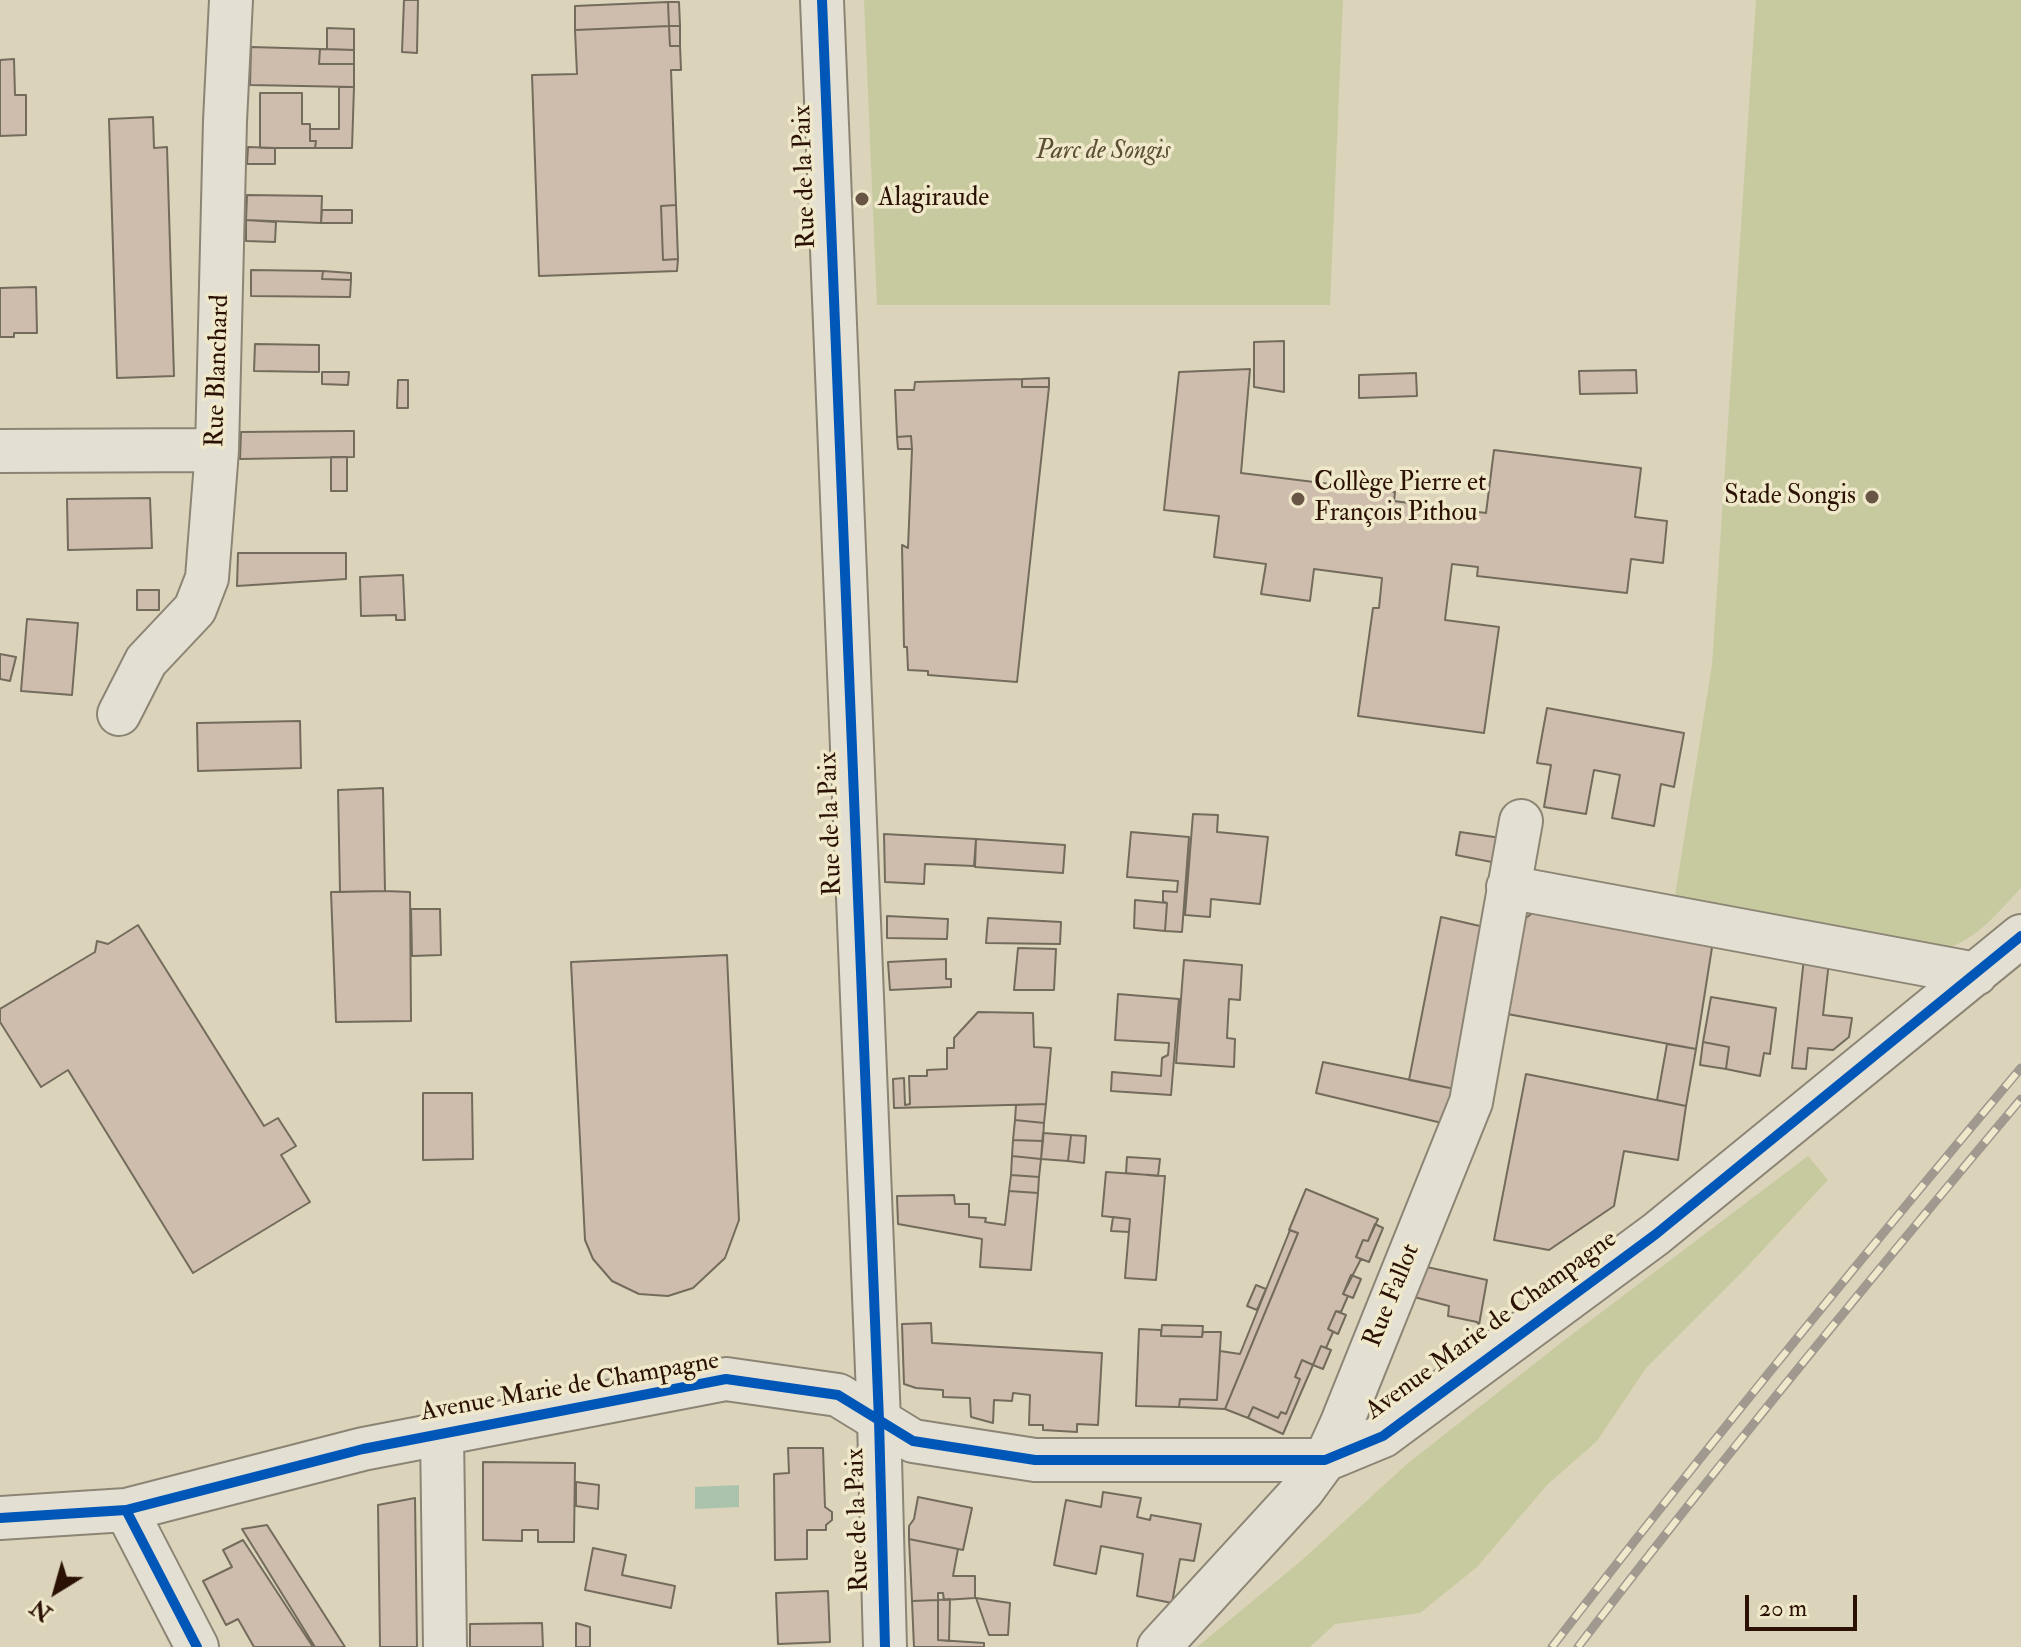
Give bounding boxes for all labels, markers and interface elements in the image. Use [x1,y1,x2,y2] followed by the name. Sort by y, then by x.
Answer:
[788,105,824,249] street label: Rue de la Paix
[1036,136,1170,168] park label: Parc de Songis
[878,183,989,215] place label: Alagiraude
[853,190,871,208] marker: Alagiraude
[201,294,237,448] street label: Rue Blanchard
[1314,468,1486,530] place label: Collège Pierre et François Pithou
[1724,481,1856,513] place label: Stade Songis
[1863,488,1881,506] marker: Stade Songis
[1289,490,1307,508] marker: Collège Pierre et François Pithou
[814,752,850,896] street label: Rue de la Paix
[1360,1224,1624,1428] street label: Avenue Marie de Champagne
[1358,1240,1428,1352] street label: Rue Fallot
[418,1346,722,1430] street label: Avenue Marie de Champagne
[841,1448,877,1592] street label: Rue de la Paix
[16,1551,96,1631] north arrow
[1749,1579,1861,1629] scale bar
[25,1593,58,1627] text: N
[1759,1593,1807,1624] text: 20 m

